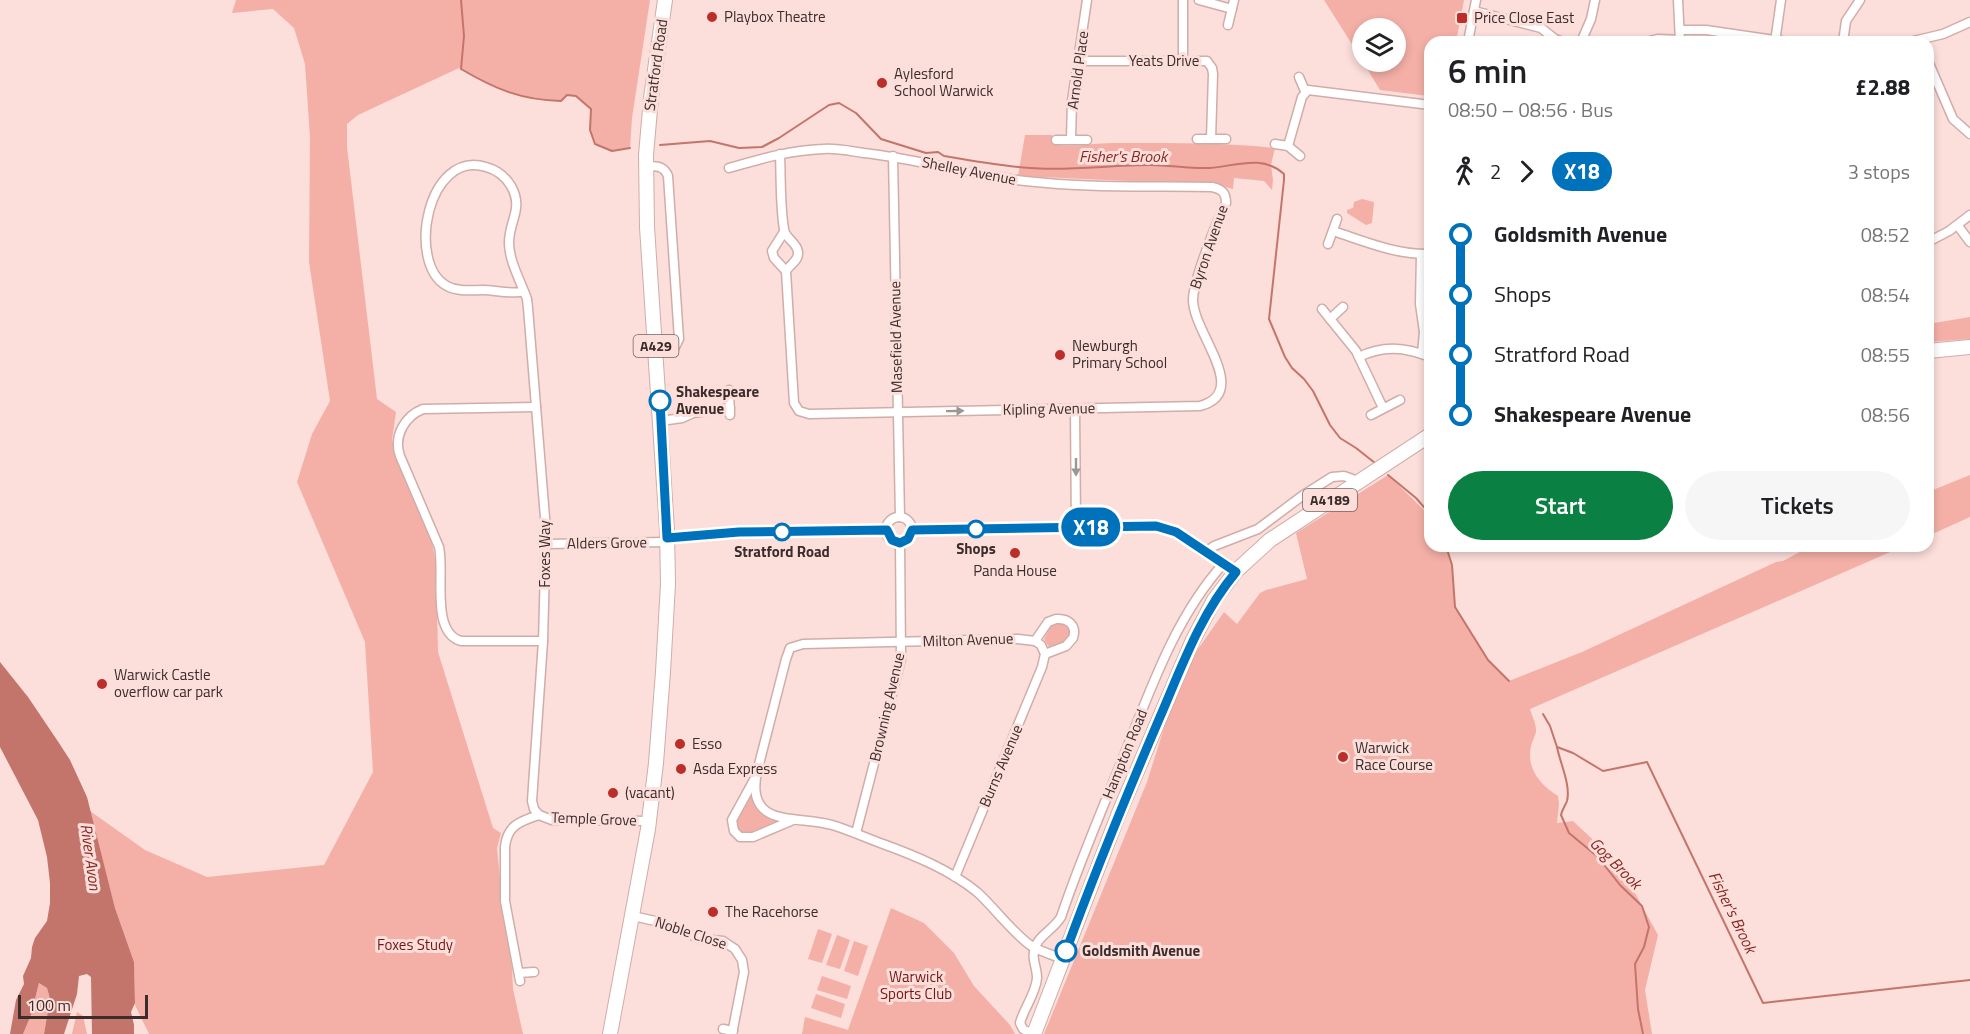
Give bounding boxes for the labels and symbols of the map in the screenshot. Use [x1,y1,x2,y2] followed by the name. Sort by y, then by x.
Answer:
[724,5,826,28] place label: Playbox Theatre
[1474,6,1575,29] place label: Price Close East
[705,10,719,24] marker: Playbox Theatre
[1455,11,1469,25] marker: Price Close East
[638,17,673,112] street label: Stratford Road
[1061,29,1094,111] street label: Arnold Place
[1129,49,1199,72] street label: Yeats Drive
[894,62,994,102] place label: Aylesford School Warwick
[875,76,889,90] marker: Aylesford School Warwick
[1079,144,1169,168] water label: Fisher's Brook
[920,150,1018,191] street label: Shelley Avenue
[1183,202,1234,292] street label: Byron Avenue
[883,281,908,393] street label: Masefield Avenue
[1072,334,1167,374] place label: Newburgh Primary School
[634,335,678,357] road number: A429
[1053,348,1067,362] marker: Newburgh Primary School
[676,380,759,420] place label: Shakespeare Avenue
[649,390,671,412] marker: Shakespeare Avenue
[1003,396,1095,421] street label: Kipling Avenue
[946,406,965,416] one-way arrow
[1071,458,1081,477] one-way arrow
[1303,489,1357,511] road number: A4189
[1056,508,1126,546] line badge: X18
[533,520,556,588] street label: Foxes Way
[967,520,985,538] marker: Shops
[773,523,791,541] marker: Stratford Road
[567,530,647,555] street label: Alders Grove
[956,537,996,560] place label: Shops
[734,540,830,563] place label: Stratford Road
[1008,546,1022,560] marker: Panda House
[973,559,1057,582] place label: Panda House
[922,626,1014,653] street label: Milton Avenue
[863,650,910,763] street label: Browning Avenue
[114,663,223,703] place label: Warwick Castle overflow car park
[95,677,109,691] marker: Warwick Castle overflow car park
[1096,705,1153,802] street label: Hampton Road
[973,721,1028,811] street label: Burns Avenue
[692,732,722,755] place label: Esso
[1355,736,1433,776] place label: Warwick Race Course
[673,737,687,751] marker: Esso
[1336,750,1350,764] marker: Warwick Race Course
[693,757,777,780] place label: Asda Express
[674,762,688,776] marker: Asda Express
[625,781,675,804] place label: (vacant)
[606,786,620,800] marker: (vacant)
[551,806,637,831] street label: Temple Grove
[74,822,108,893] water label: River Avon
[1585,832,1649,896] water label: Gog Brook
[1703,867,1764,959] water label: Fisher's Brook
[725,900,818,923] place label: The Racehorse
[706,905,720,919] marker: The Racehorse
[652,910,730,955] street label: Noble Close
[377,933,453,956] park label: Foxes Study
[1082,939,1200,962] place label: Goldsmith Avenue
[1055,940,1077,962] marker: Goldsmith Avenue
[880,965,952,1005] park label: Warwick Sports Club
[18,992,148,1020] scale bar

